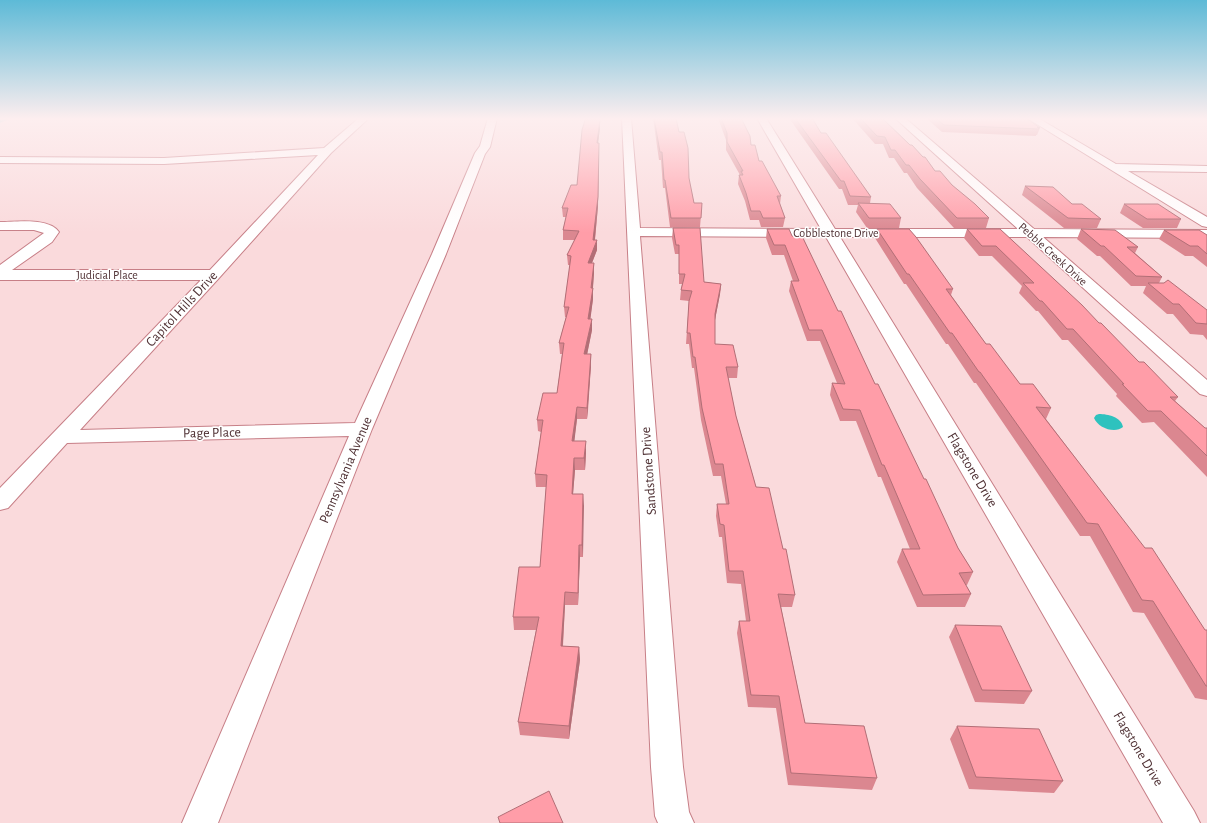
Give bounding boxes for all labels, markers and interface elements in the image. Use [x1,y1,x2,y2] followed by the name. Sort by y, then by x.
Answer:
[1017,220,1089,288] street label: Pebble Creek Drive
[793,227,879,239] street label: Cobblestone Drive
[76,269,138,281] street label: Judicial Place
[144,269,220,349] street label: Capitol Hills Drive
[317,415,375,525] street label: Pennsylvania Avenue
[183,425,241,441] street label: Page Place
[639,426,659,516] street label: Sandstone Drive
[944,430,1000,510] street label: Flagstone Drive
[1110,709,1166,789] street label: Flagstone Drive

